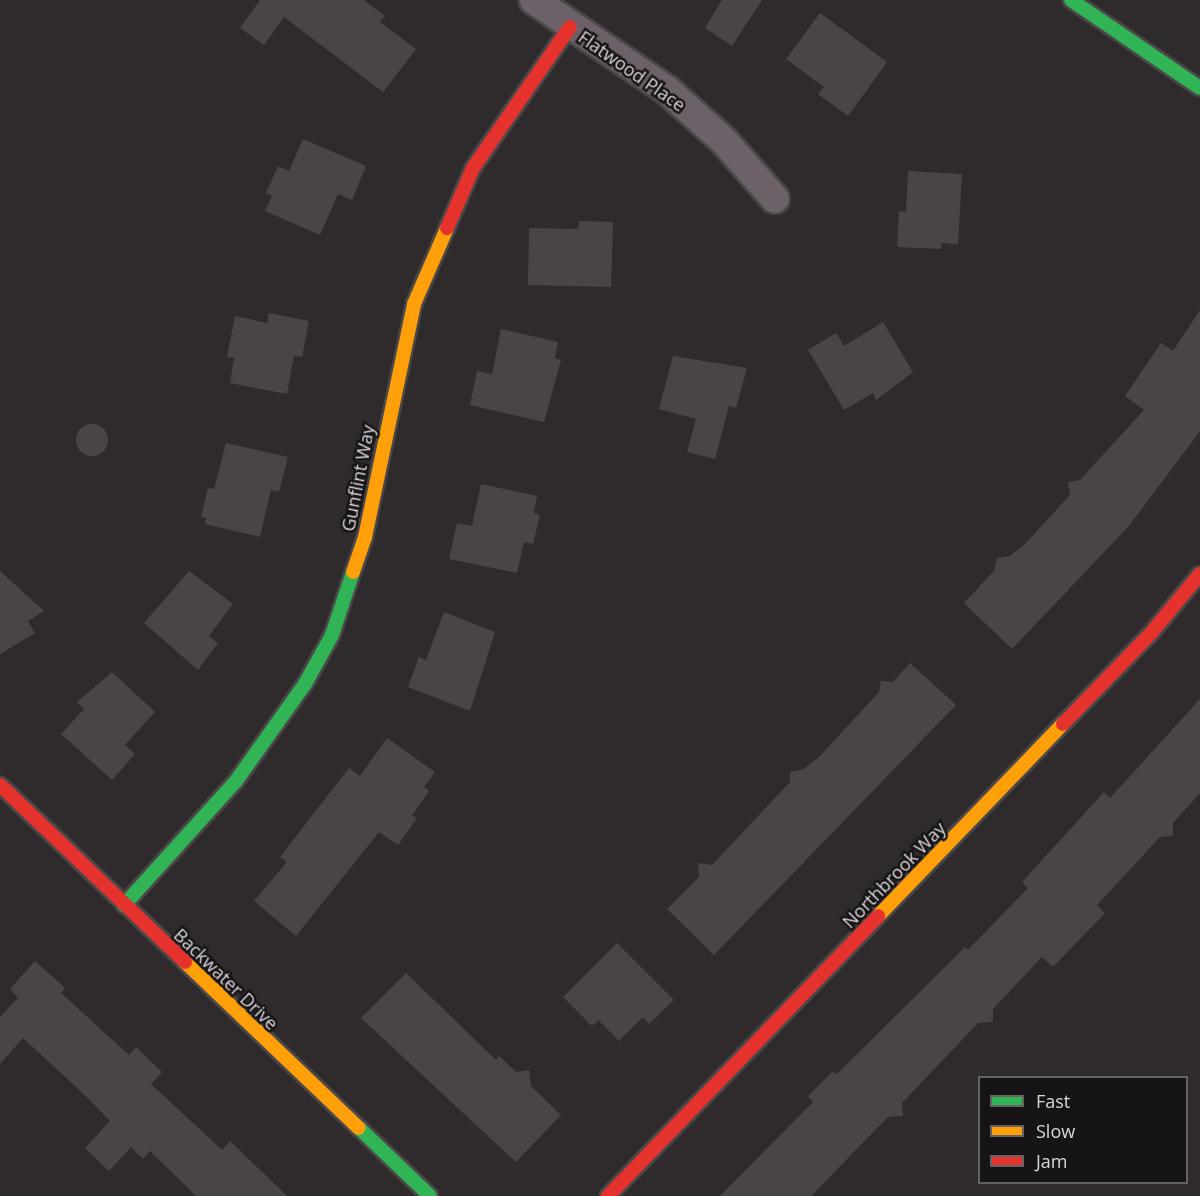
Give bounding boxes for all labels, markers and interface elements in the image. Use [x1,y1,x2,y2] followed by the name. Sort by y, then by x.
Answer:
[574,26,690,116] street label: Flatwood Place
[337,423,379,533] street label: Gunflint Way
[838,818,950,932] street label: Northbrook Way
[169,924,283,1034] street label: Backwater Drive
[978,1076,1188,1184] legend
[1036,1089,1070,1113] text: Fast
[1036,1119,1075,1143] text: Slow
[1036,1149,1068,1173] text: Jam

